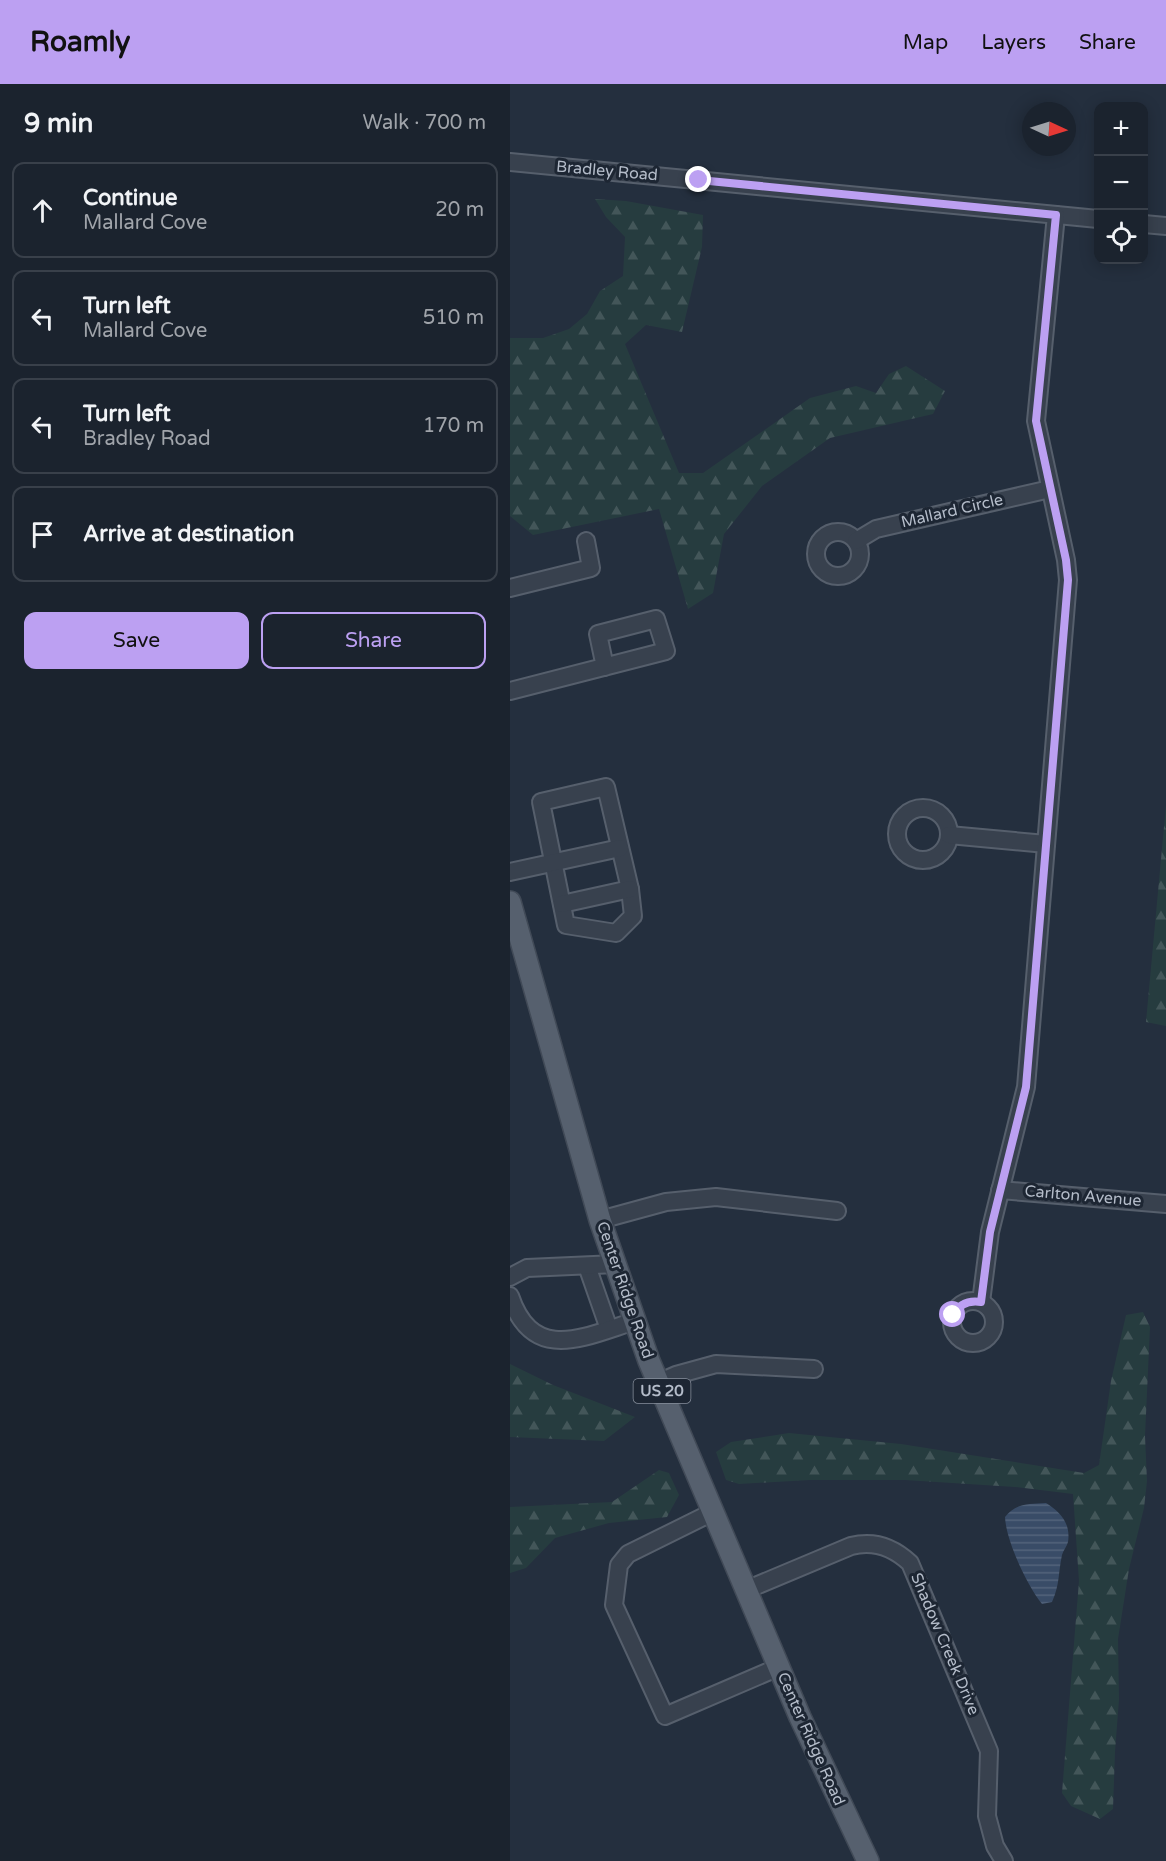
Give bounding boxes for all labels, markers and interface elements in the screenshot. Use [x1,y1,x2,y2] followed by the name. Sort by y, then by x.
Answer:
[30,25,130,59] text: Roamly
[903,30,948,55] text: Map
[981,30,1046,55] text: Layers
[1079,30,1136,55] text: Share
[1022,102,1076,156] north arrow
[1094,102,1148,264] map controls
[1094,102,1148,156] button: +
[24,108,93,139] text: 9 min
[363,111,486,135] text: Walk · 700 m
[1094,156,1148,210] button: −
[555,157,659,185] street label: Bradley Road
[685,166,711,192] route end
[83,185,178,211] text: Continue
[26,194,59,227] icon: ahead
[435,198,484,222] text: 20 m
[1094,210,1148,264] button: locate
[83,211,207,235] text: Mallard Cove
[83,293,171,319] text: Turn left
[26,302,59,335] icon: left
[423,306,484,330] text: 510 m
[83,319,207,343] text: Mallard Cove
[83,401,171,427] text: Turn left
[26,410,59,443] icon: left
[423,414,484,438] text: 170 m
[83,427,211,451] text: Bradley Road
[899,490,1005,532] street label: Mallard Circle
[26,518,59,551] icon: arrive
[83,521,294,547] text: Arrive at destination
[24,612,249,669] button: Save
[261,612,486,669] button: Share
[1024,1181,1142,1211] street label: Carlton Avenue
[592,1219,658,1361] street label: Center Ridge Road
[939,1301,965,1327] route start
[634,1379,690,1403] road number: US 20
[906,1570,984,1718] street label: Shadow Creek Drive
[773,1669,849,1809] street label: Center Ridge Road

